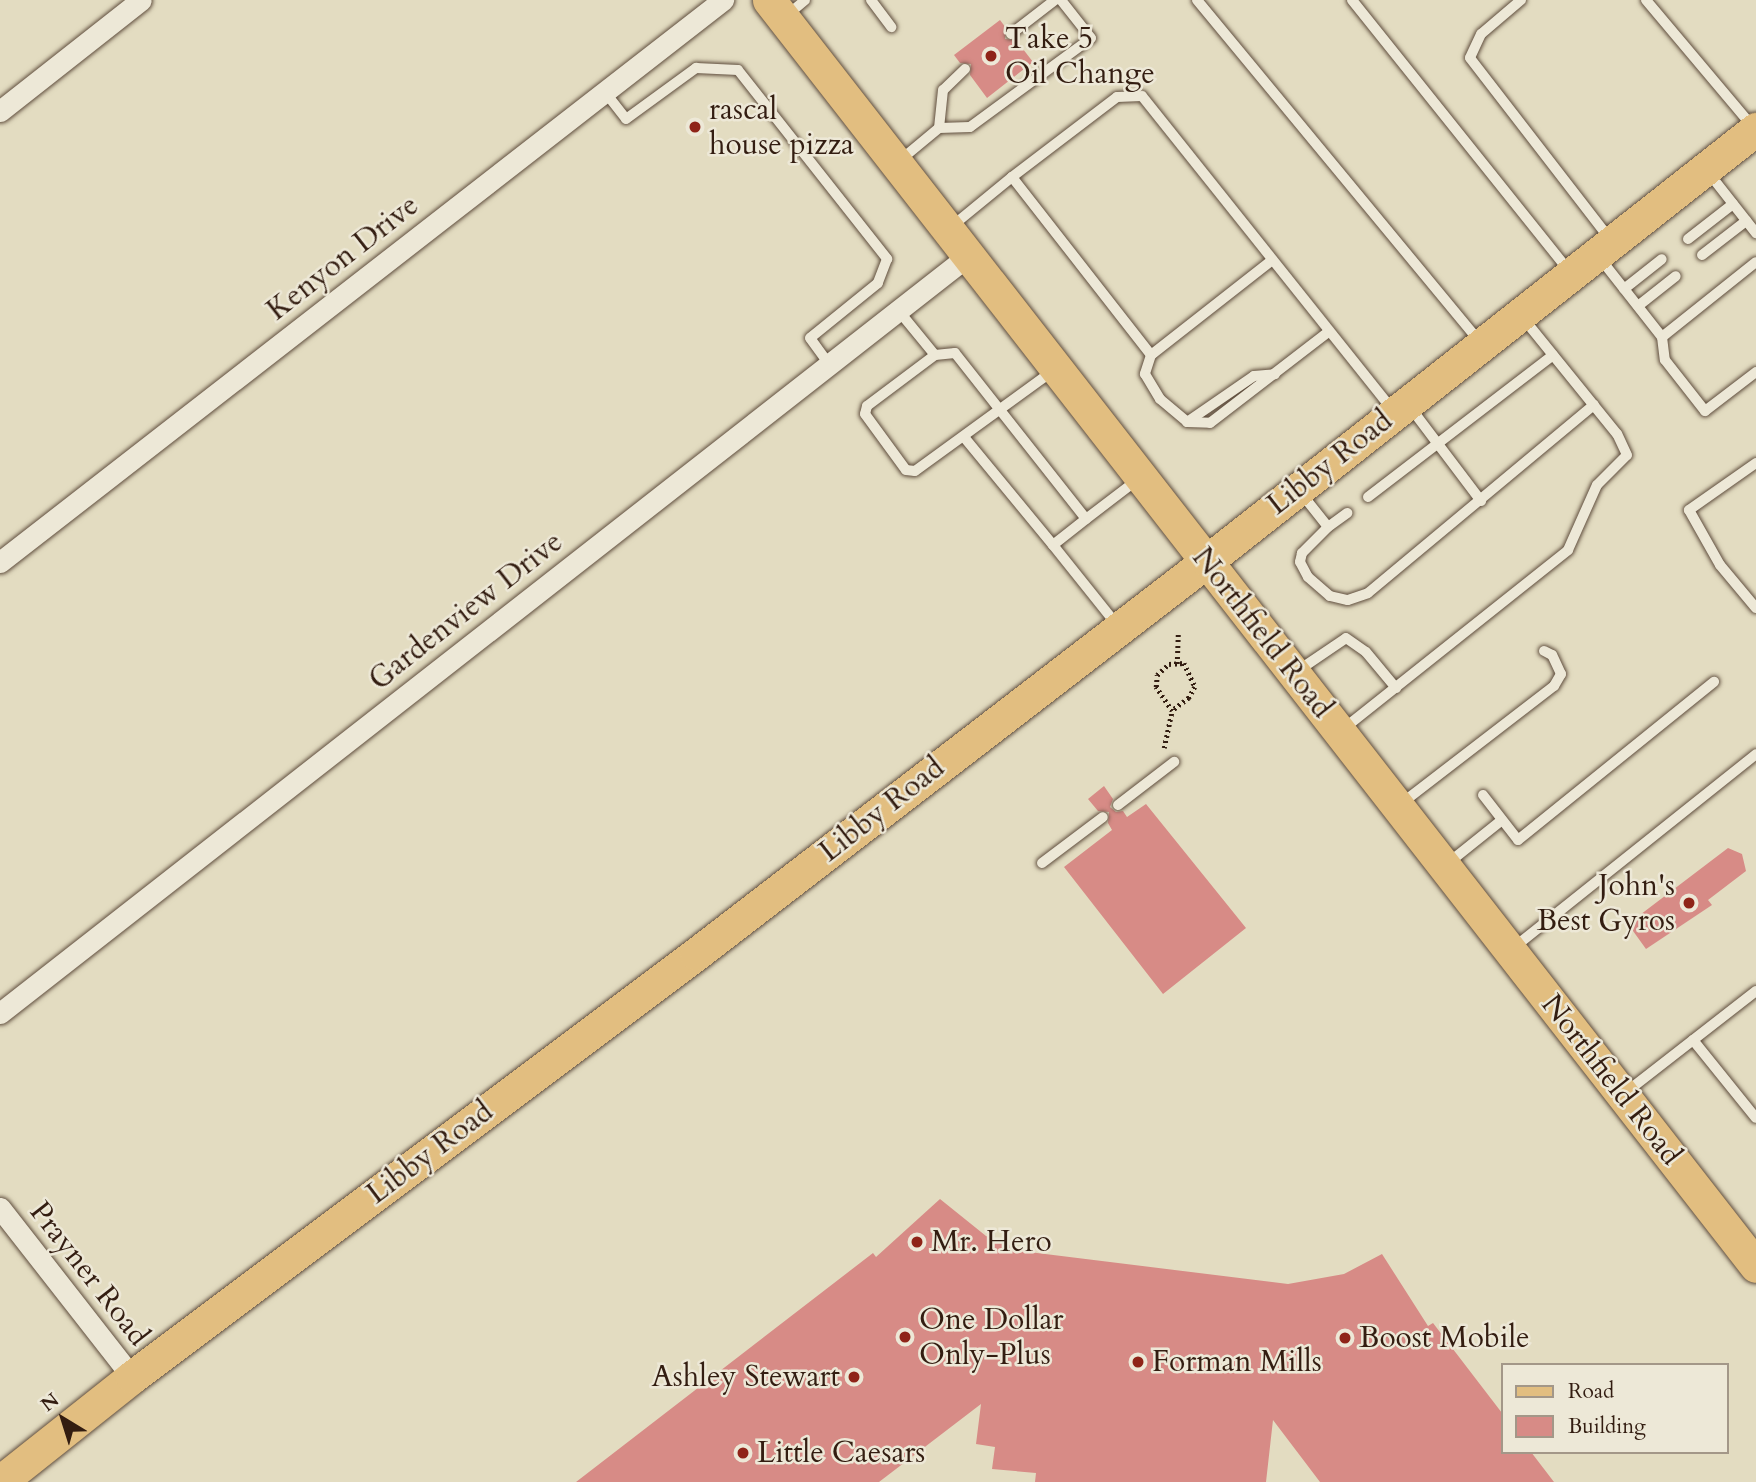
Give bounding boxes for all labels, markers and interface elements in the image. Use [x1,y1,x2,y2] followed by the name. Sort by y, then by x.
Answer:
[1005,21,1155,91] place label: Take 5 Oil Change
[983,48,999,64] marker: Take 5 Oil Change
[709,92,854,162] place label: rascal house pizza
[687,119,703,135] marker: rascal house pizza
[260,188,426,328] street label: Kenyon Drive
[1260,403,1400,523] street label: Libby Road
[362,524,570,698] street label: Gardenview Drive
[1184,540,1340,726] street label: Northfield Road
[812,750,952,870] street label: Libby Road
[1537,868,1675,938] place label: John's Best Gyros
[1681,895,1697,911] marker: John's Best Gyros
[1533,987,1689,1173] street label: Northfield Road
[360,1094,500,1212] street label: Libby Road
[22,1195,156,1353] street label: Prayner Road
[931,1224,1052,1260] place label: Mr. Hero
[909,1234,925,1250] marker: Mr. Hero
[919,1302,1063,1372] place label: One Dollar Only-Plus
[1359,1320,1530,1356] place label: Boost Mobile
[897,1329,913,1345] marker: One Dollar Only-Plus
[1337,1330,1353,1346] marker: Boost Mobile
[1152,1344,1322,1380] place label: Forman Mills
[1130,1354,1146,1370] marker: Forman Mills
[651,1359,840,1395] place label: Ashley Stewart
[1500,1363,1728,1454] legend
[846,1369,862,1385] marker: Ashley Stewart
[1568,1377,1614,1406] text: Road
[28,1384,98,1454] north arrow
[36,1387,65,1418] text: N
[1568,1412,1646,1441] text: Building
[757,1435,925,1471] place label: Little Caesars
[735,1445,751,1461] marker: Little Caesars

